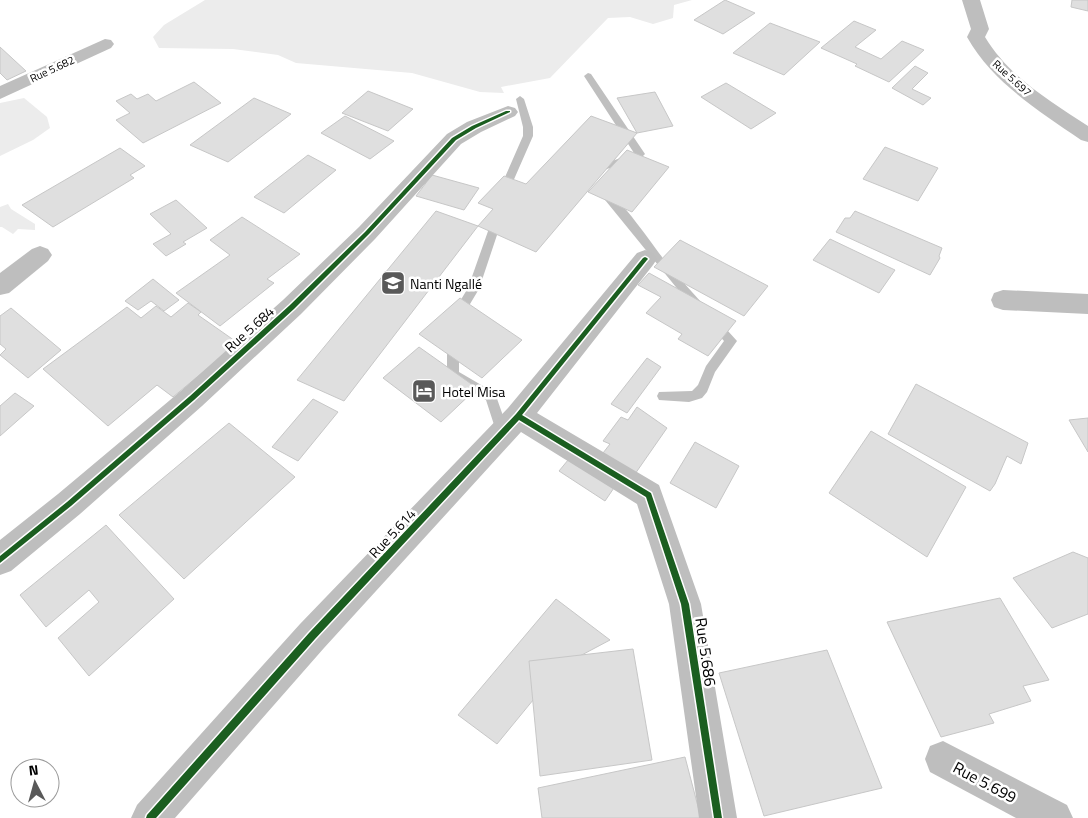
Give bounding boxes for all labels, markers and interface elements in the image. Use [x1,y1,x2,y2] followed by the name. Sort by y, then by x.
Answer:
[27,52,77,86] street label: Rue 5.682
[989,56,1035,100] street label: Rue 5.697
[380,270,406,296] school or university icon: Nanti Ngallé
[410,273,482,294] place label: Nanti Ngallé
[219,301,279,357] street label: Rue 5.684
[411,378,437,404] hotel icon: Hotel Misa
[442,381,505,402] place label: Hotel Misa
[364,504,420,562] street label: Rue 5.614
[689,616,723,688] street label: Rue 5.686
[949,755,1021,809] street label: Rue 5.699
[10,758,60,808] north arrow
[28,759,40,781] text: N

